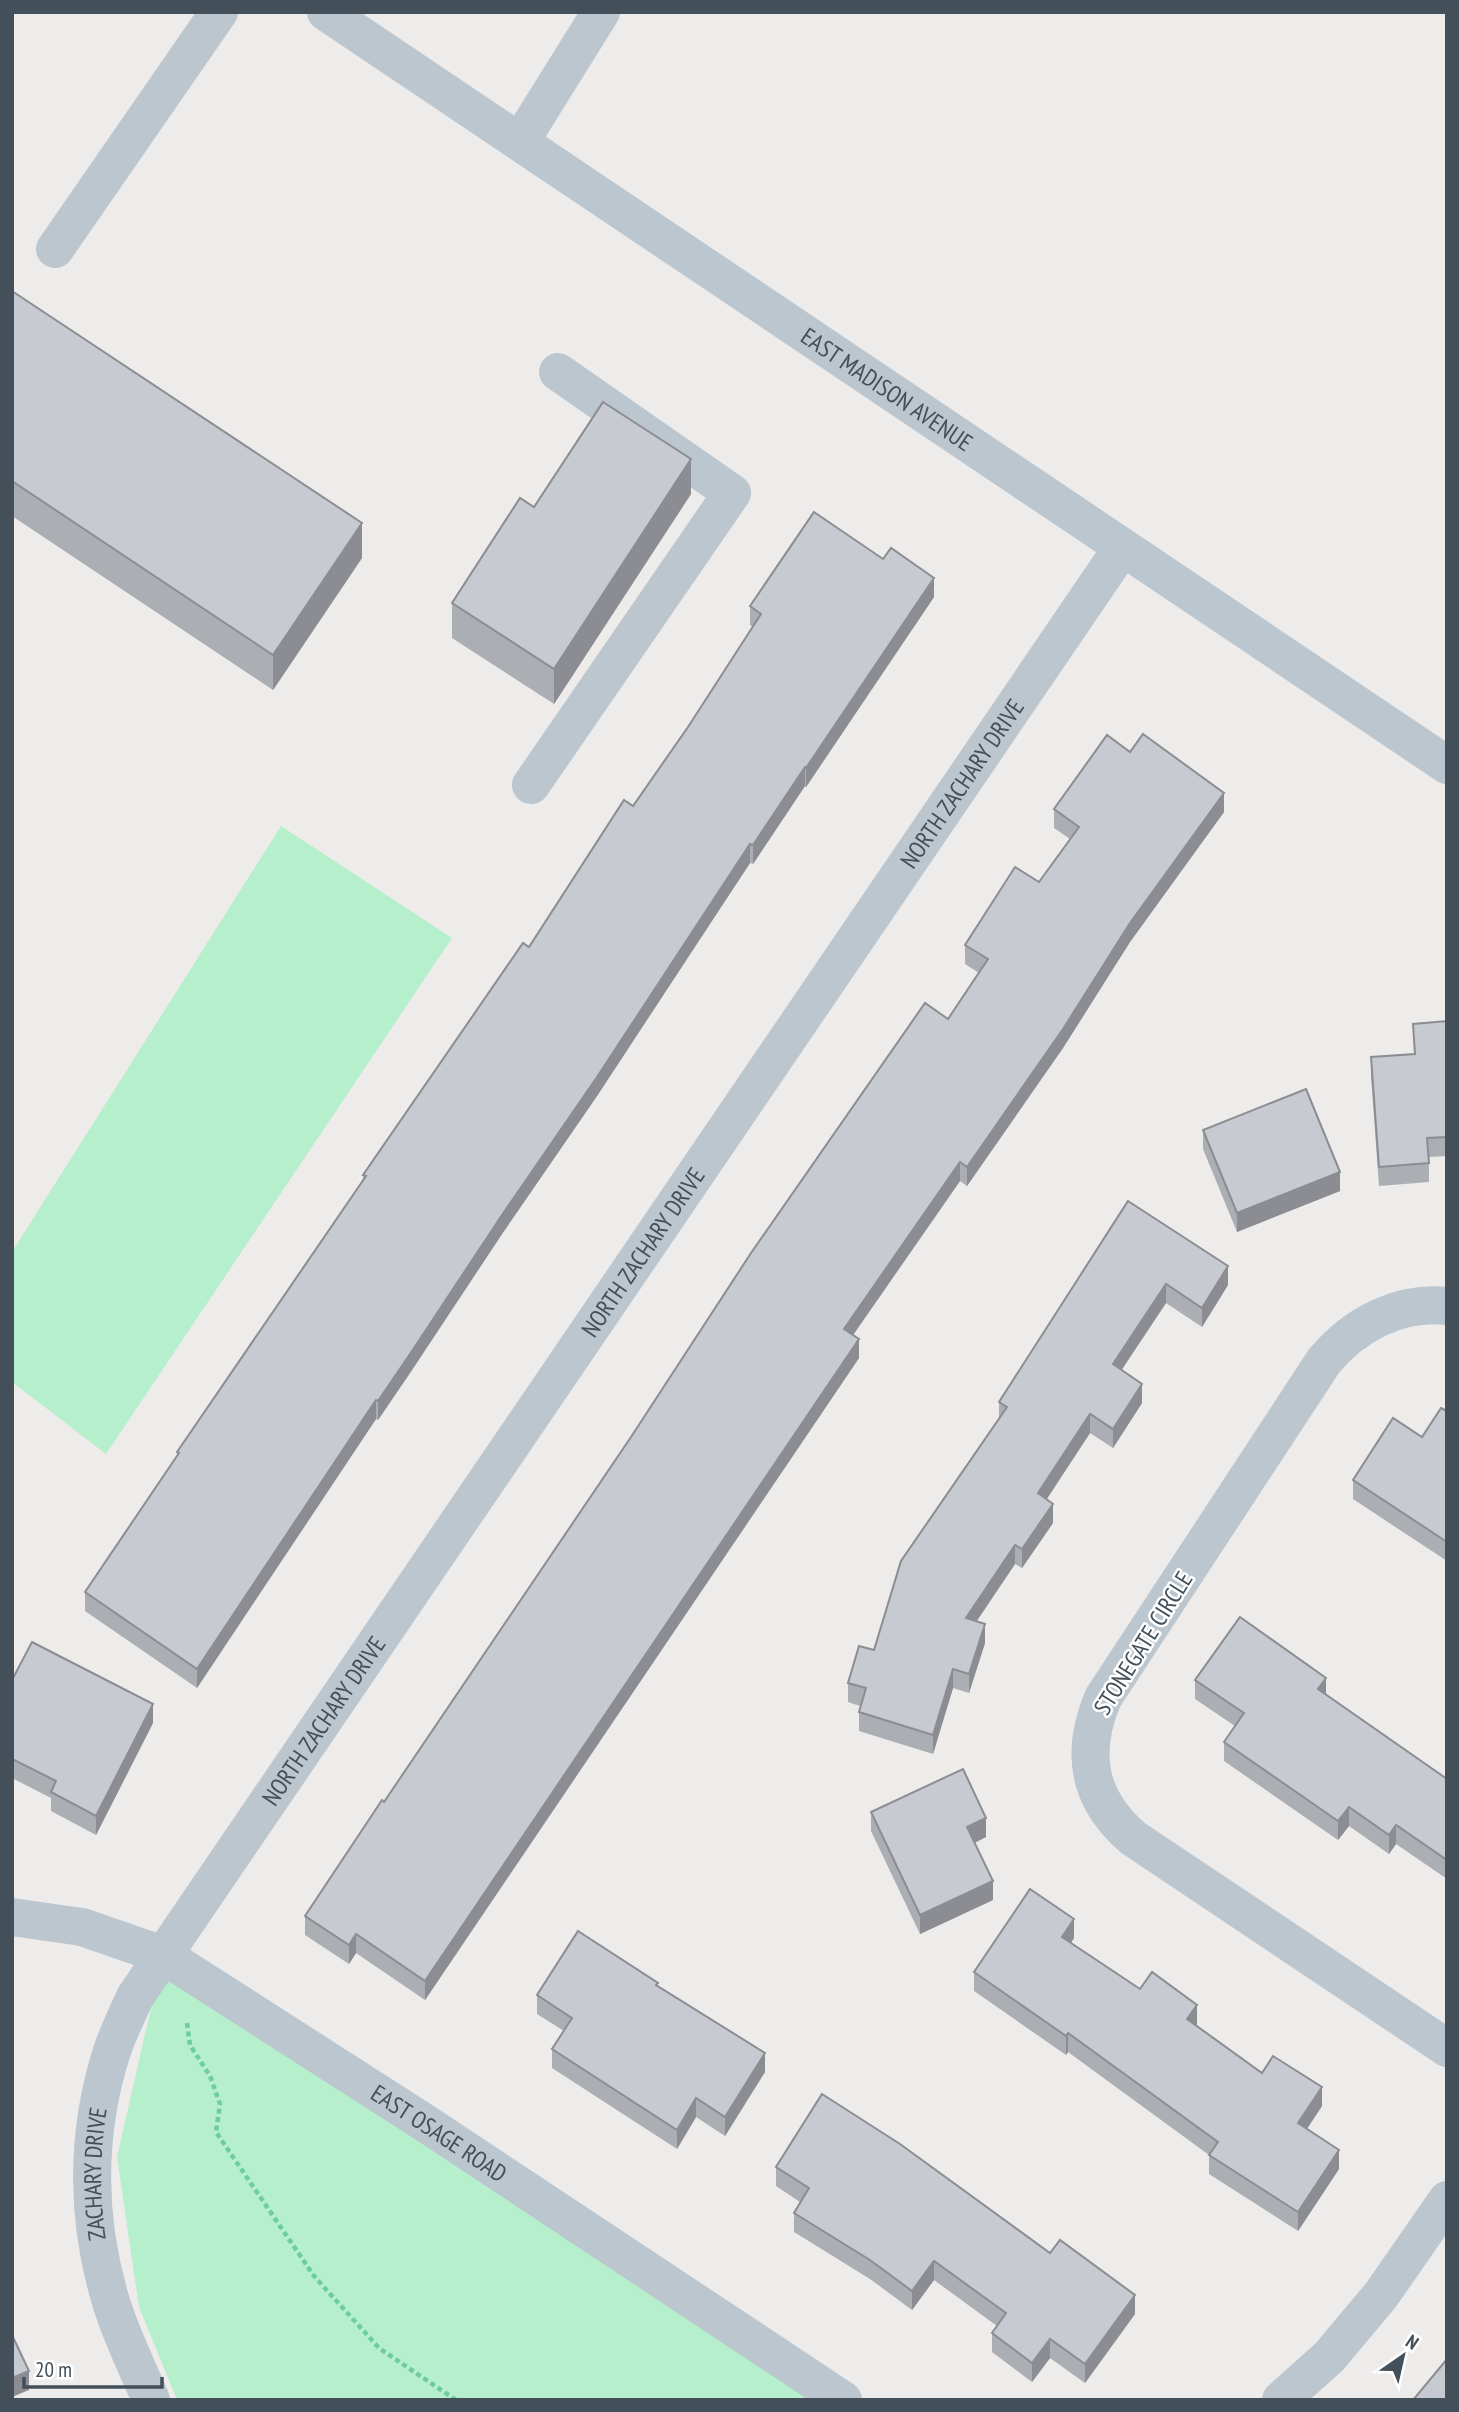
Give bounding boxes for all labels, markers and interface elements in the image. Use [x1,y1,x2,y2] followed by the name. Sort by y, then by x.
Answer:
[795,320,979,458] street label: EAST MADISON AVENUE
[893,693,1030,874] street label: NORTH ZACHARY DRIVE
[574,1161,711,1343] street label: NORTH ZACHARY DRIVE
[1087,1566,1199,1720] street label: STONEGATE CIRCLE
[255,1630,392,1811] street label: NORTH ZACHARY DRIVE
[366,2077,513,2189] street label: EAST OSAGE ROAD
[77,2105,113,2242] street label: ZACHARY DRIVE
[1368,2321,1438,2391] north arrow
[1402,2329,1423,2355] text: N
[24,2346,163,2390] scale bar
[35,2356,72,2383] text: 20 m

